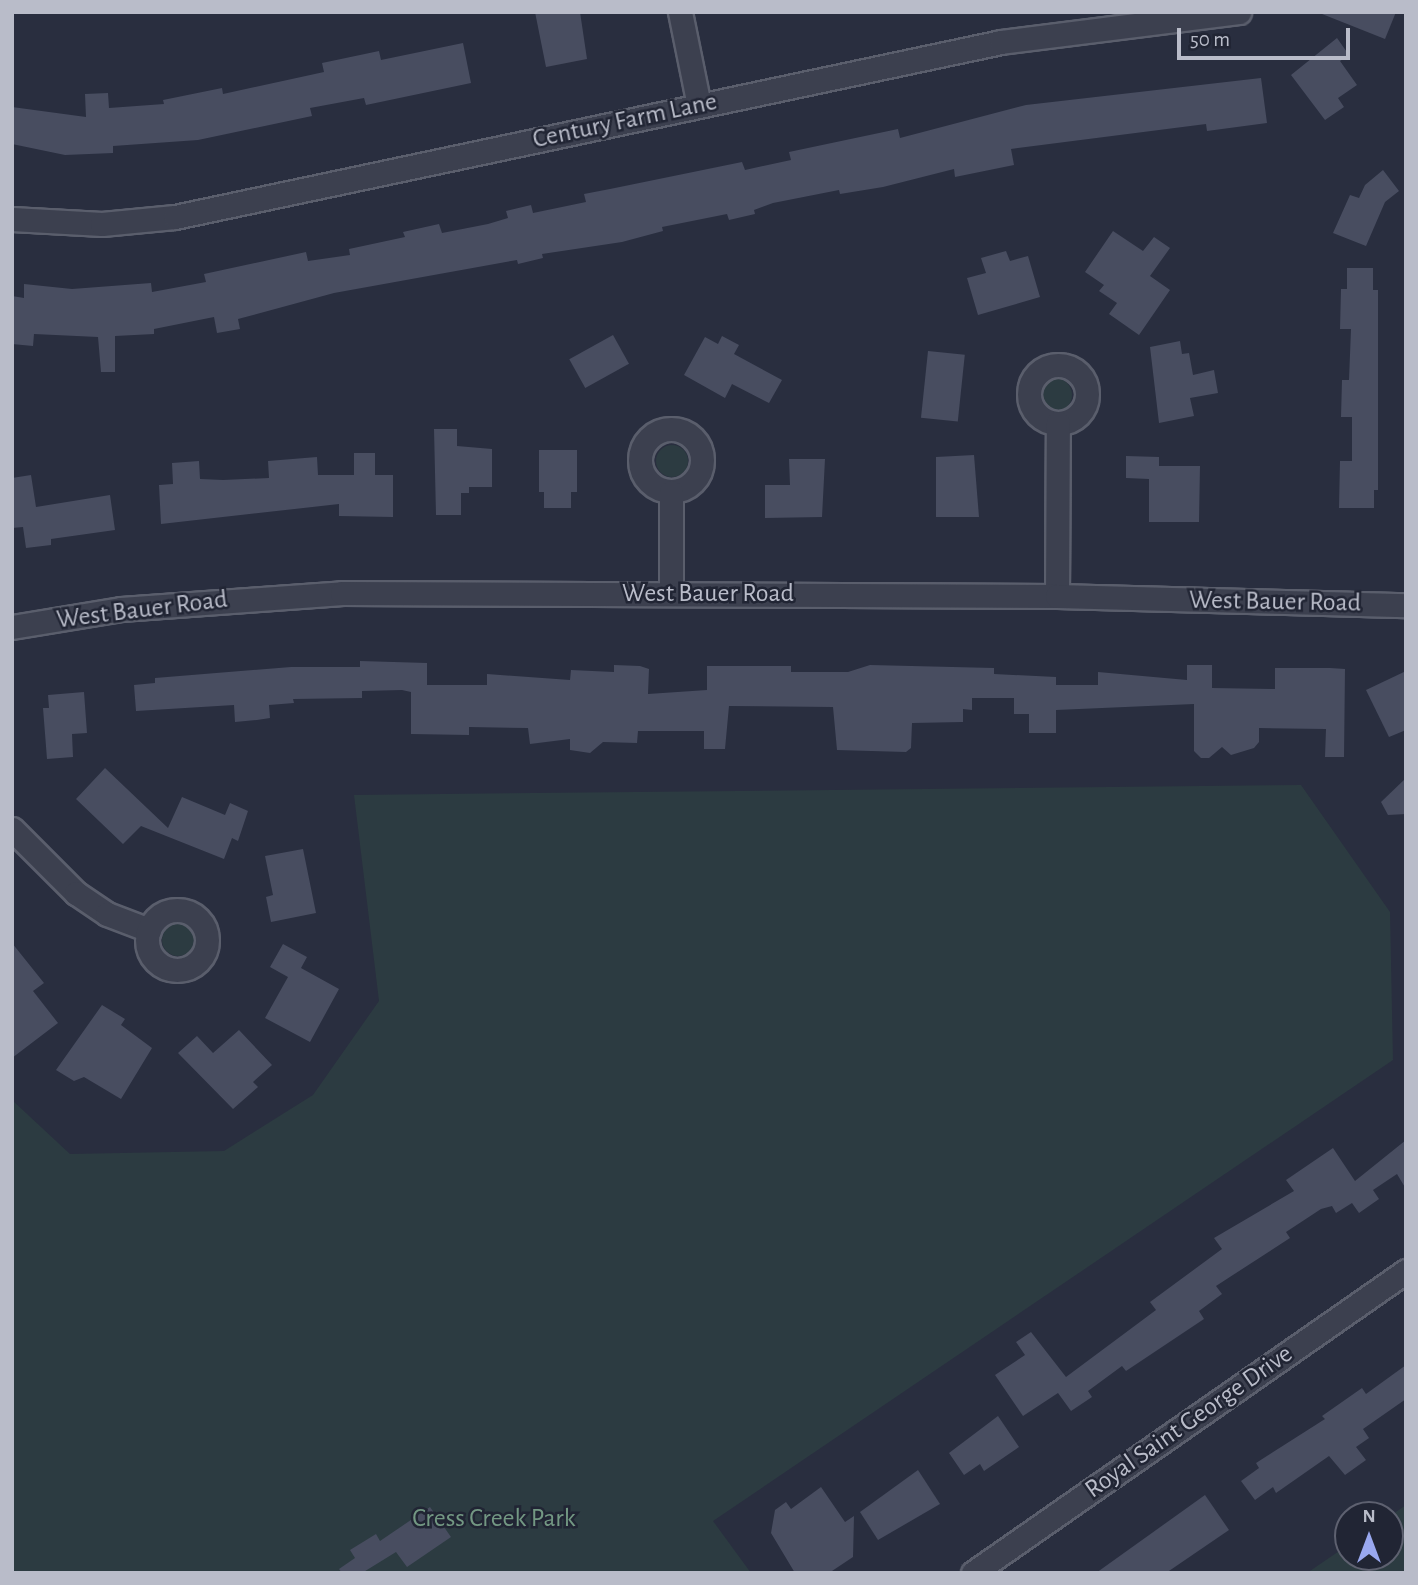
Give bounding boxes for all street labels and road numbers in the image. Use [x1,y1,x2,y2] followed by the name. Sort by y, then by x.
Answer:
[530,86,720,156] street label: Century Farm Lane
[622,578,794,610] street label: West Bauer Road
[55,584,229,636] street label: West Bauer Road
[1189,585,1361,619] street label: West Bauer Road
[1079,1339,1299,1505] street label: Royal Saint George Drive

